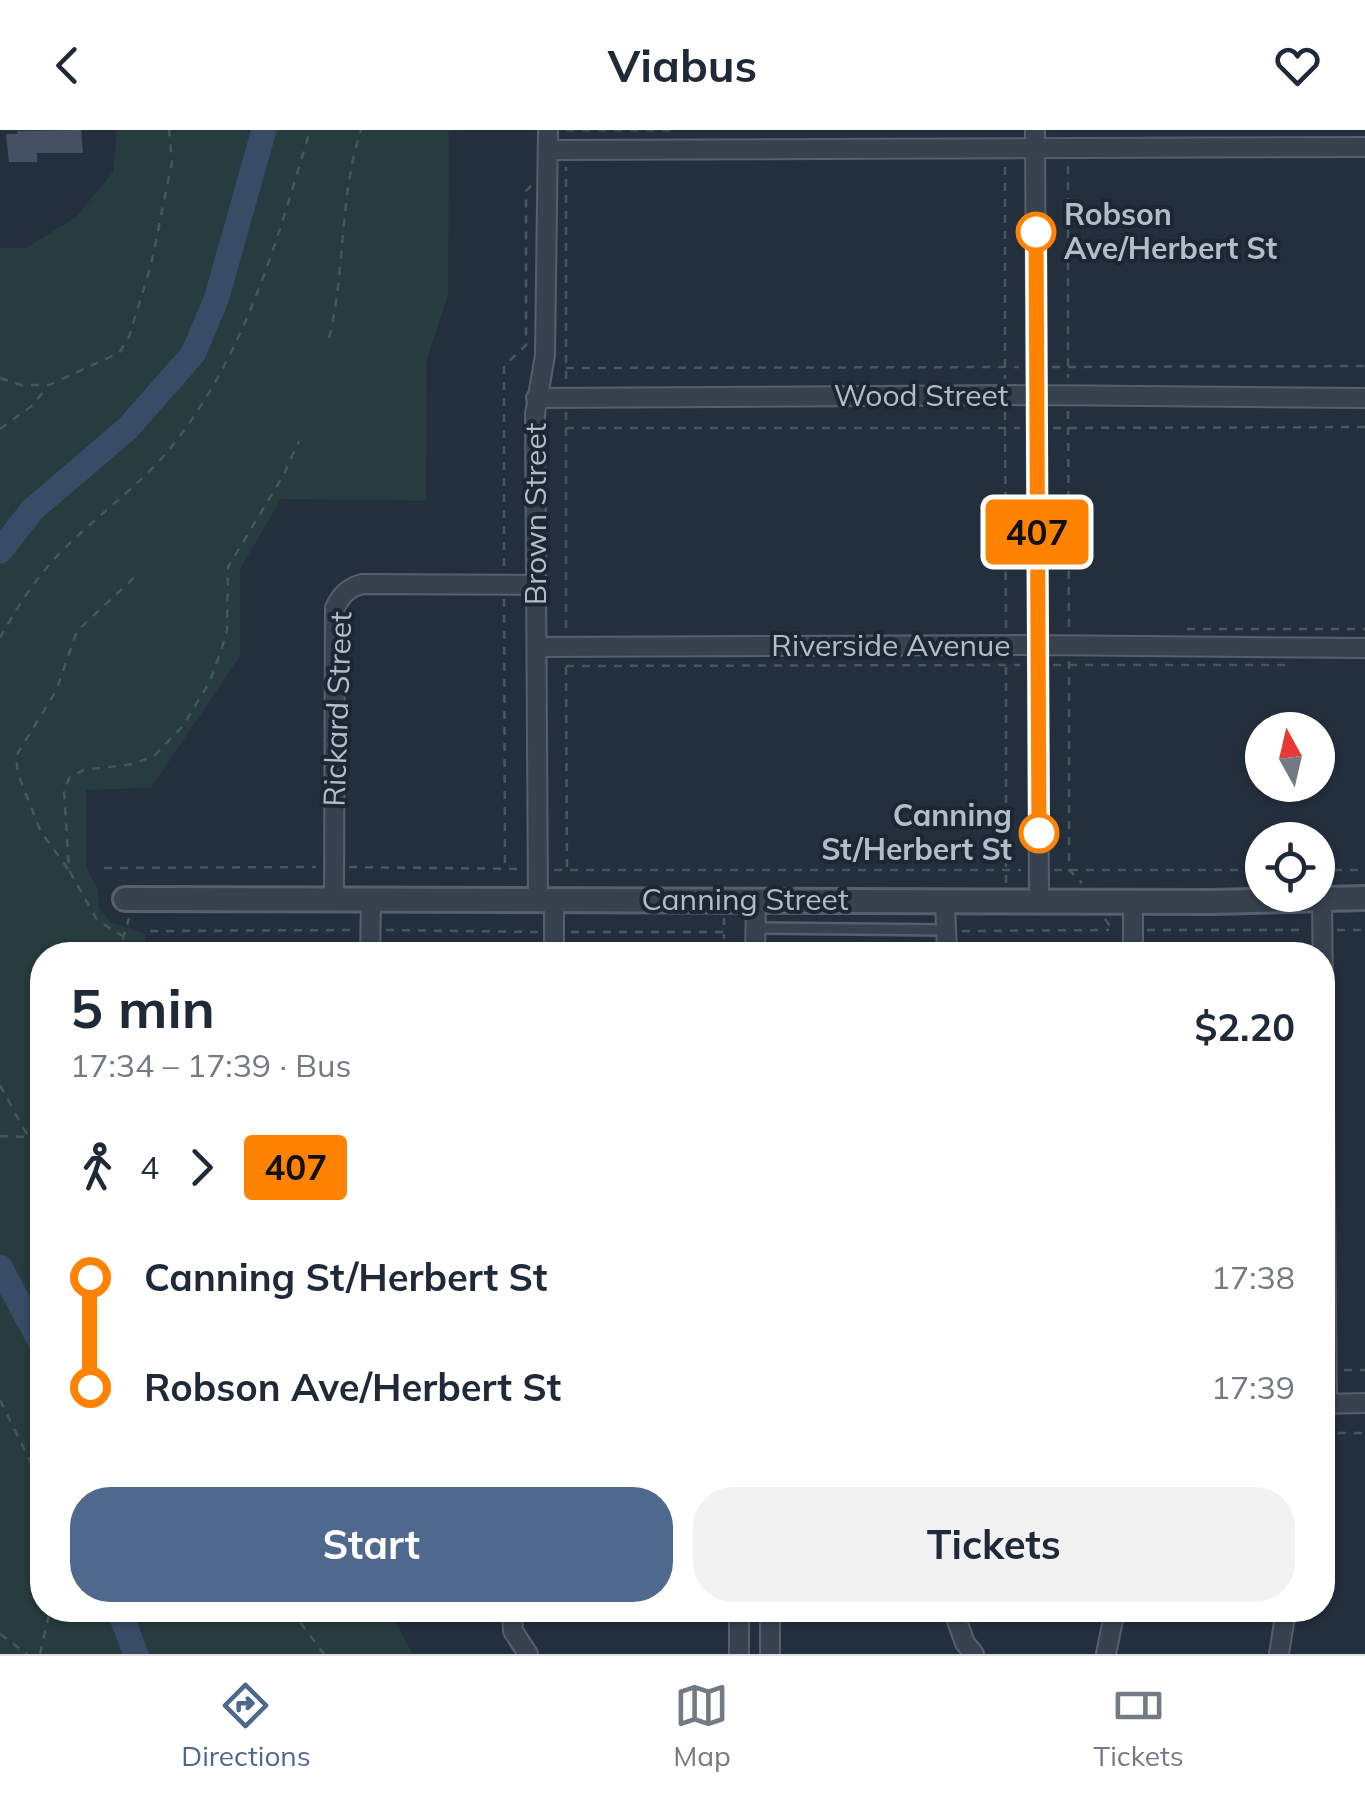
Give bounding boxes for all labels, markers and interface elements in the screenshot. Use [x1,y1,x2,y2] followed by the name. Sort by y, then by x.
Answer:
[608,37,757,93] text: Viabus
[40,38,95,93] icon: back
[1270,38,1325,93] icon: heart
[1064,195,1277,267] place label: Robson Ave/Herbert St
[1017,213,1055,251] marker: Robson Ave/Herbert St
[834,376,1008,414] street label: Wood Street
[516,423,554,605] street label: Brown Street
[980,500,1094,564] line badge: 407
[1005,510,1069,554] text: 407
[315,611,359,807] street label: Rickard Street
[771,626,1011,664] street label: Riverside Avenue
[1245,712,1335,802] north arrow
[1245,712,1335,912] map controls
[821,796,1012,868] place label: Canning St/Herbert St
[1020,814,1058,852] marker: Canning St/Herbert St
[1245,822,1335,912] button: locate
[642,880,848,918] street label: Canning Street
[70,973,215,1042] text: 5 min
[1194,1003,1295,1051] text: $2.20
[70,1045,351,1085] text: 17:34 – 17:39 · Bus
[70,1140,125,1195] icon: walk
[174,1140,229,1195] icon: forward
[264,1145,327,1189] text: 407
[140,1147,159,1187] text: 4
[144,1253,547,1301] text: Canning St/Herbert St
[1211,1257,1295,1297] text: 17:38
[144,1363,561,1411] text: Robson Ave/Herbert St
[1211,1367,1295,1407] text: 17:39
[70,1487,673,1602] button: Start
[693,1487,1295,1602] button: Tickets
[181,1678,311,1773] tab: Directions
[673,1678,731,1773] tab: Map
[1093,1678,1184,1773] tab: Tickets

